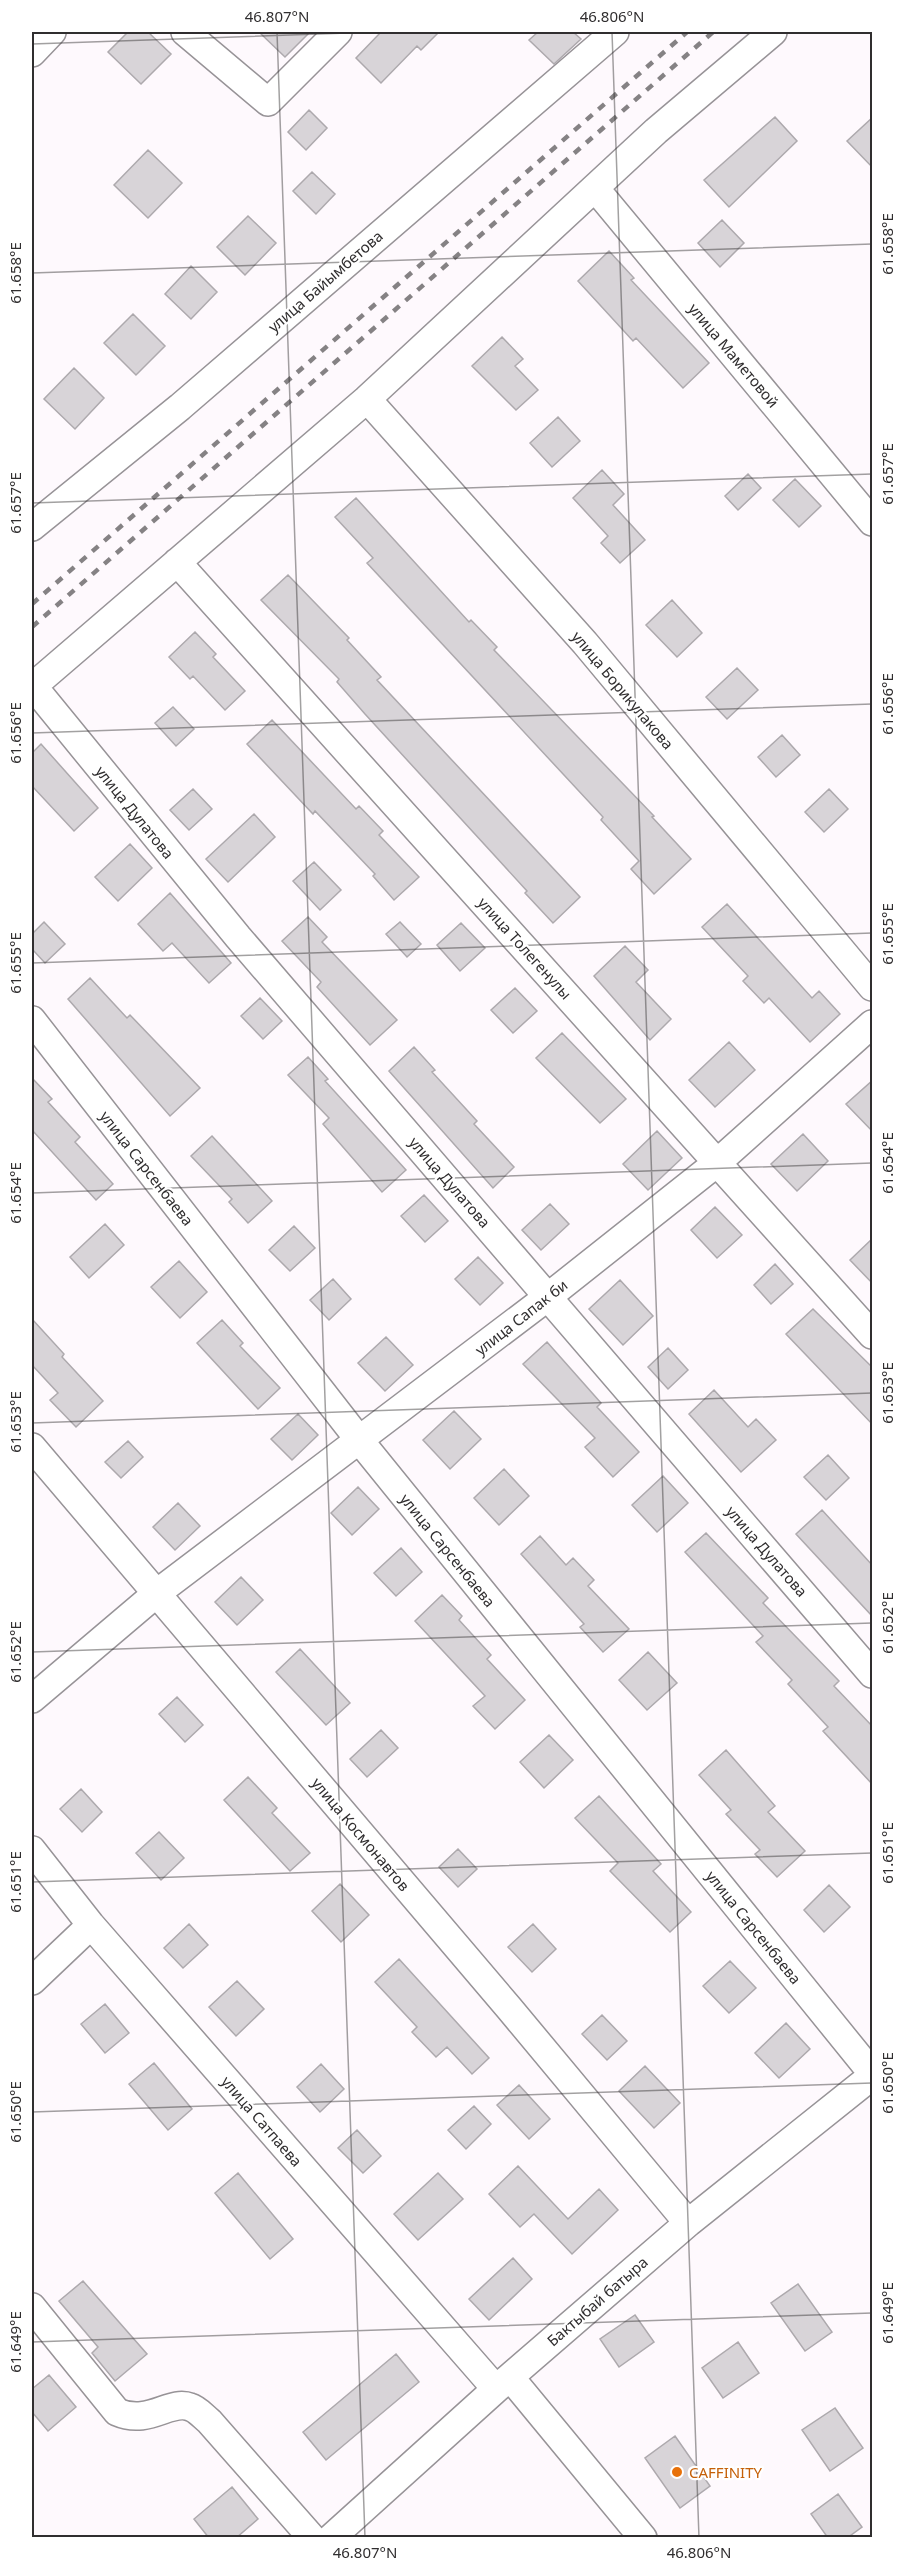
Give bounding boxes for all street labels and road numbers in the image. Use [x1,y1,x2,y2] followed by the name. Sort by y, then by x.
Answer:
[263,226,387,336] street label: улица Байымбетова
[684,299,784,411] street label: улица Маметовой
[568,627,678,753] street label: улица Борикулакова
[91,761,179,863] street label: улица Дулатова
[474,893,576,1003] street label: улица Толегенулы
[96,1106,198,1230] street label: улица Сарсенбаева
[405,1132,495,1232] street label: улица Дулатова
[471,1275,571,1359] street label: улица Сапак би
[396,1489,500,1611] street label: улица Сарсенбаева
[722,1501,812,1601] street label: улица Дулатова
[308,1773,414,1895] street label: улица Космонавтов
[702,1866,806,1988] street label: улица Сарсенбаева
[217,2072,307,2170] street label: улица Сатпаева
[542,2252,652,2350] street label: Бактыбай батыра

